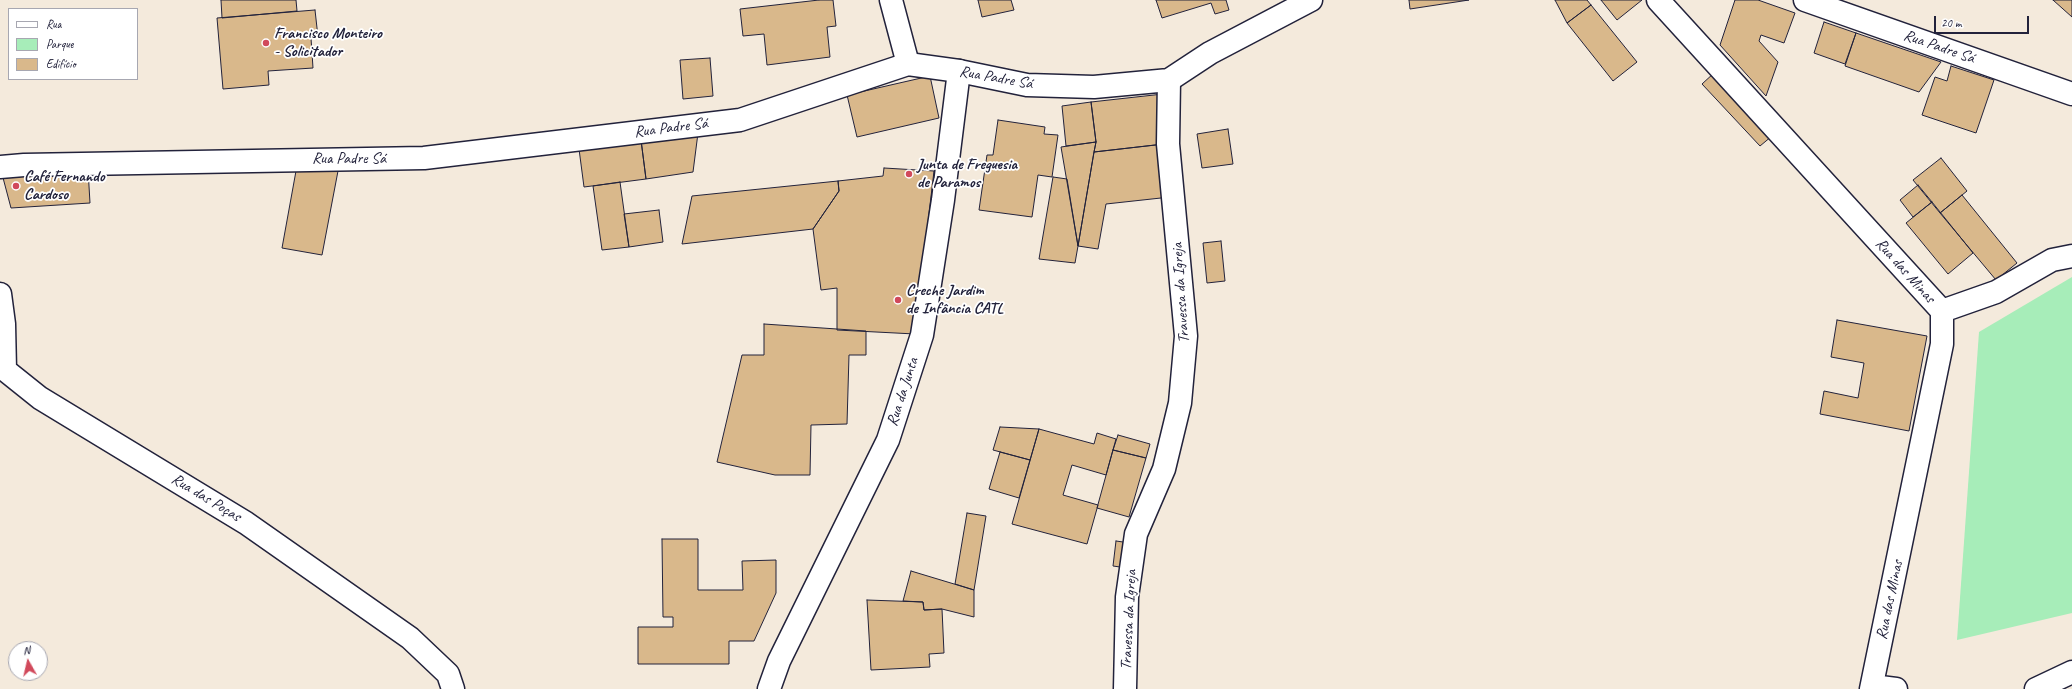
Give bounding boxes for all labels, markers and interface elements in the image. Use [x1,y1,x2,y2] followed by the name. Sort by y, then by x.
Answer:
[8,8,138,80] legend
[1936,8,2031,34] scale bar
[1941,15,1961,31] text: 20 m
[46,16,61,32] text: Rua
[274,24,382,62] place label: Francisco Monteiro - Solicitador
[1901,26,1977,68] street label: Rua Padre Sá
[46,36,74,52] text: Parque
[261,38,271,48] marker: Francisco Monteiro - Solicitador
[46,56,76,72] text: Edifício
[958,62,1034,94] street label: Rua Padre Sá
[633,114,709,142] street label: Rua Padre Sá
[312,149,386,169] street label: Rua Padre Sá
[917,155,1017,193] place label: Junta de Freguesia de Paramos
[24,167,104,205] place label: Café Fernando Cardoso
[904,169,914,179] marker: Junta de Freguesia de Paramos
[11,181,21,191] marker: Café Fernando Cardoso
[1871,235,1939,307] street label: Rua das Minas
[1168,242,1194,344] street label: Travessa da Igreja
[906,281,1003,319] place label: Creche Jardim de Infância CATL
[893,295,903,305] marker: Creche Jardim de Infância CATL
[883,355,923,429] street label: Rua da Junta
[168,470,244,526] street label: Rua das Poças
[1872,559,1908,641] street label: Rua das Minas
[1117,569,1141,671] street label: Travessa da Igreja
[8,641,48,681] north arrow
[22,643,31,658] text: N

